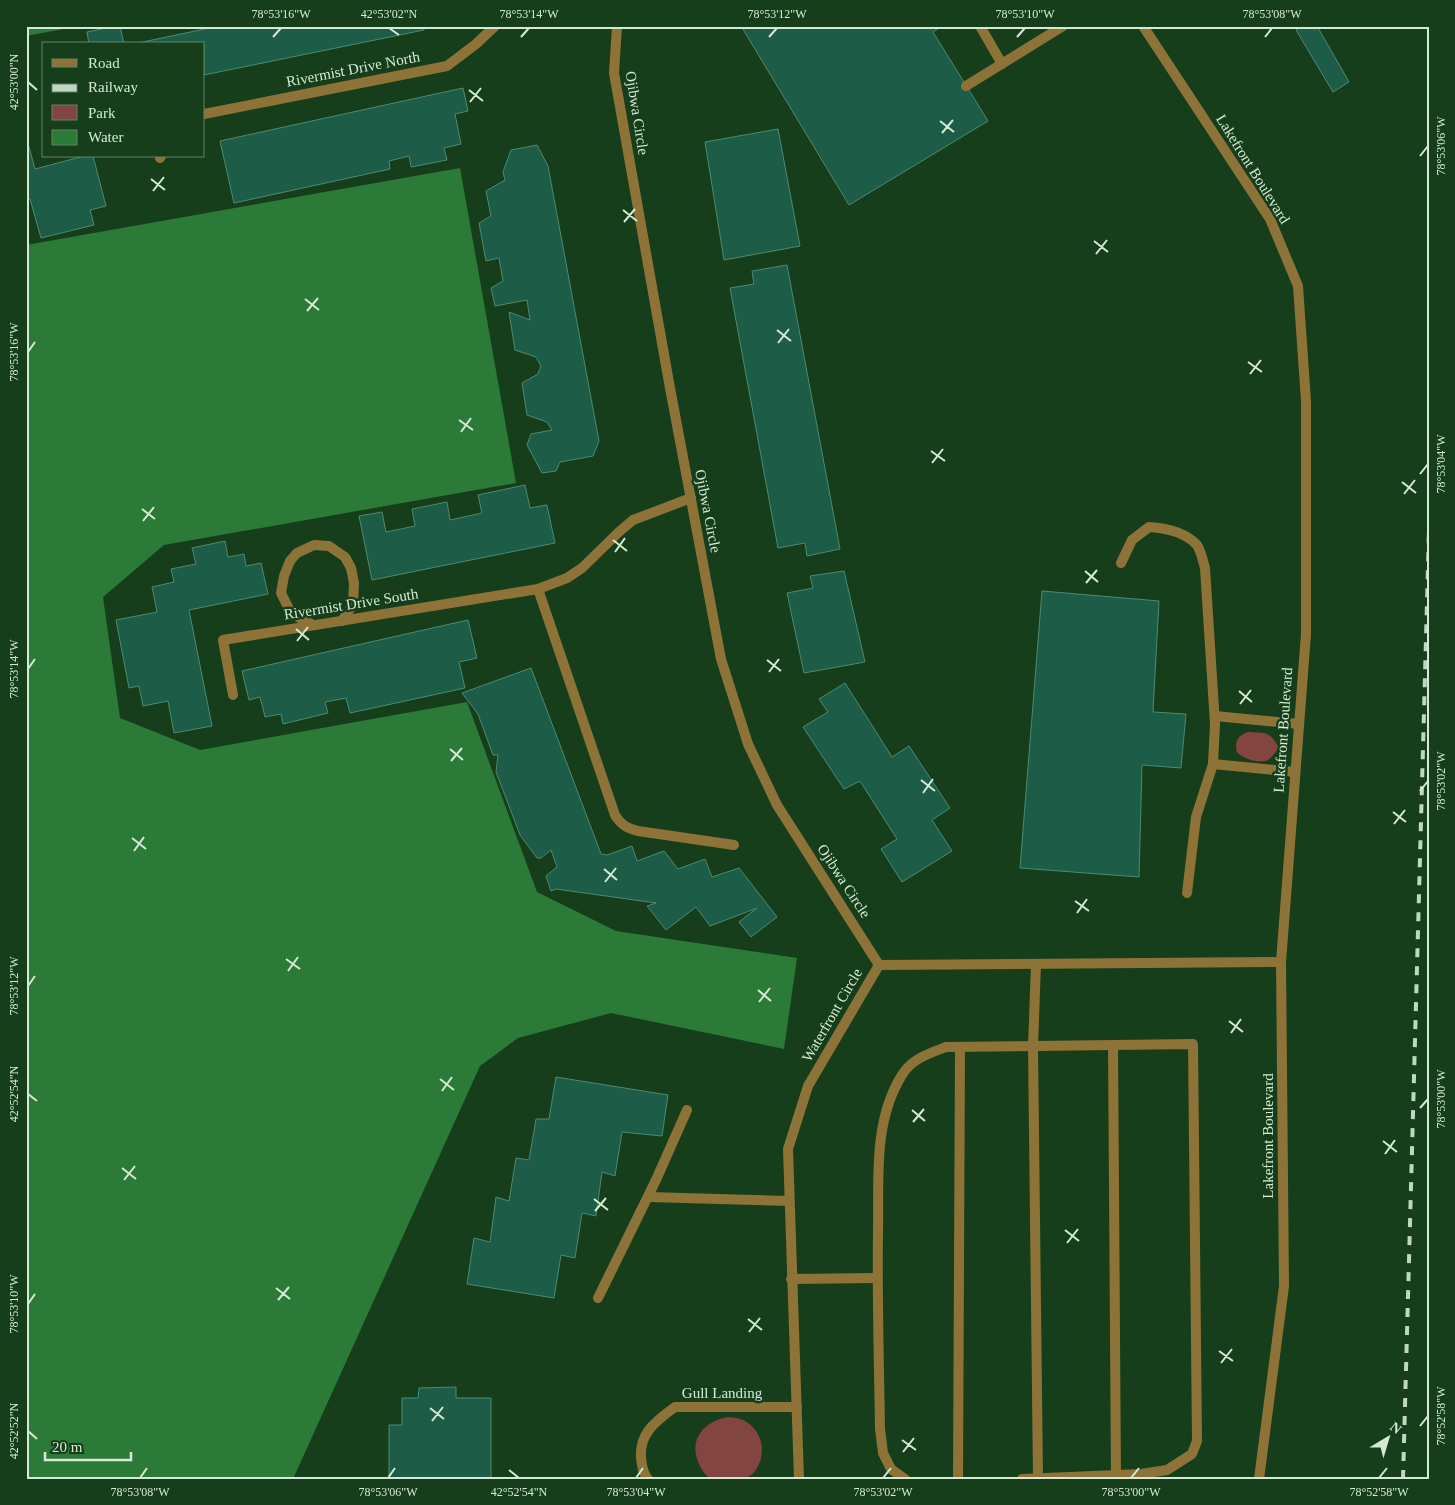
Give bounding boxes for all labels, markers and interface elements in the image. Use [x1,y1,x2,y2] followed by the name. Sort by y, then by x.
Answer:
[251,7,311,21] text: 78°53'16"W
[361,7,418,21] text: 42°53'02"N
[499,7,559,21] text: 78°53'14"W
[747,7,807,21] text: 78°53'12"W
[995,7,1055,21] text: 78°53'10"W
[1242,7,1302,21] text: 78°53'08"W
[42,42,205,158] legend
[285,48,422,90] street label: Rivermist Drive North
[7,53,21,110] text: 42°53'00"N
[88,55,120,71] text: Road
[622,70,652,156] street label: Ojibwa Circle
[88,79,138,95] text: Railway
[88,105,116,121] text: Park
[1213,112,1293,227] street label: Lakefront Boulevard
[1434,116,1448,176] text: 78°53'06"W
[88,129,123,145] text: Water
[7,322,21,382] text: 78°53'16"W
[1434,434,1448,494] text: 78°53'04"W
[692,468,724,554] street label: Ojibwa Circle
[283,585,420,623] street label: Rivermist Drive South
[7,639,21,699] text: 78°53'14"W
[1271,666,1295,793] street label: Lakefront Boulevard
[1434,751,1448,811] text: 78°53'02"W
[814,841,874,921] street label: Ojibwa Circle
[7,956,21,1016] text: 78°53'12"W
[799,965,865,1064] street label: Waterfront Circle
[7,1065,21,1122] text: 42°52'54"N
[1434,1069,1448,1129] text: 78°53'00"W
[1260,1073,1276,1199] street label: Lakefront Boulevard
[7,1274,21,1334] text: 78°53'10"W
[682,1385,763,1401] street label: Gull Landing
[1434,1386,1448,1446] text: 78°52'58"W
[7,1402,21,1459] text: 42°52'52"N
[1362,1412,1412,1462] north arrow
[1387,1419,1404,1437] text: N
[45,1430,131,1462] scale bar
[52,1439,83,1455] text: 20 m
[110,1485,170,1499] text: 78°53'08"W
[358,1485,418,1499] text: 78°53'06"W
[491,1485,548,1499] text: 42°52'54"N
[606,1485,666,1499] text: 78°53'04"W
[853,1485,913,1499] text: 78°53'02"W
[1101,1485,1161,1499] text: 78°53'00"W
[1349,1485,1409,1499] text: 78°52'58"W

